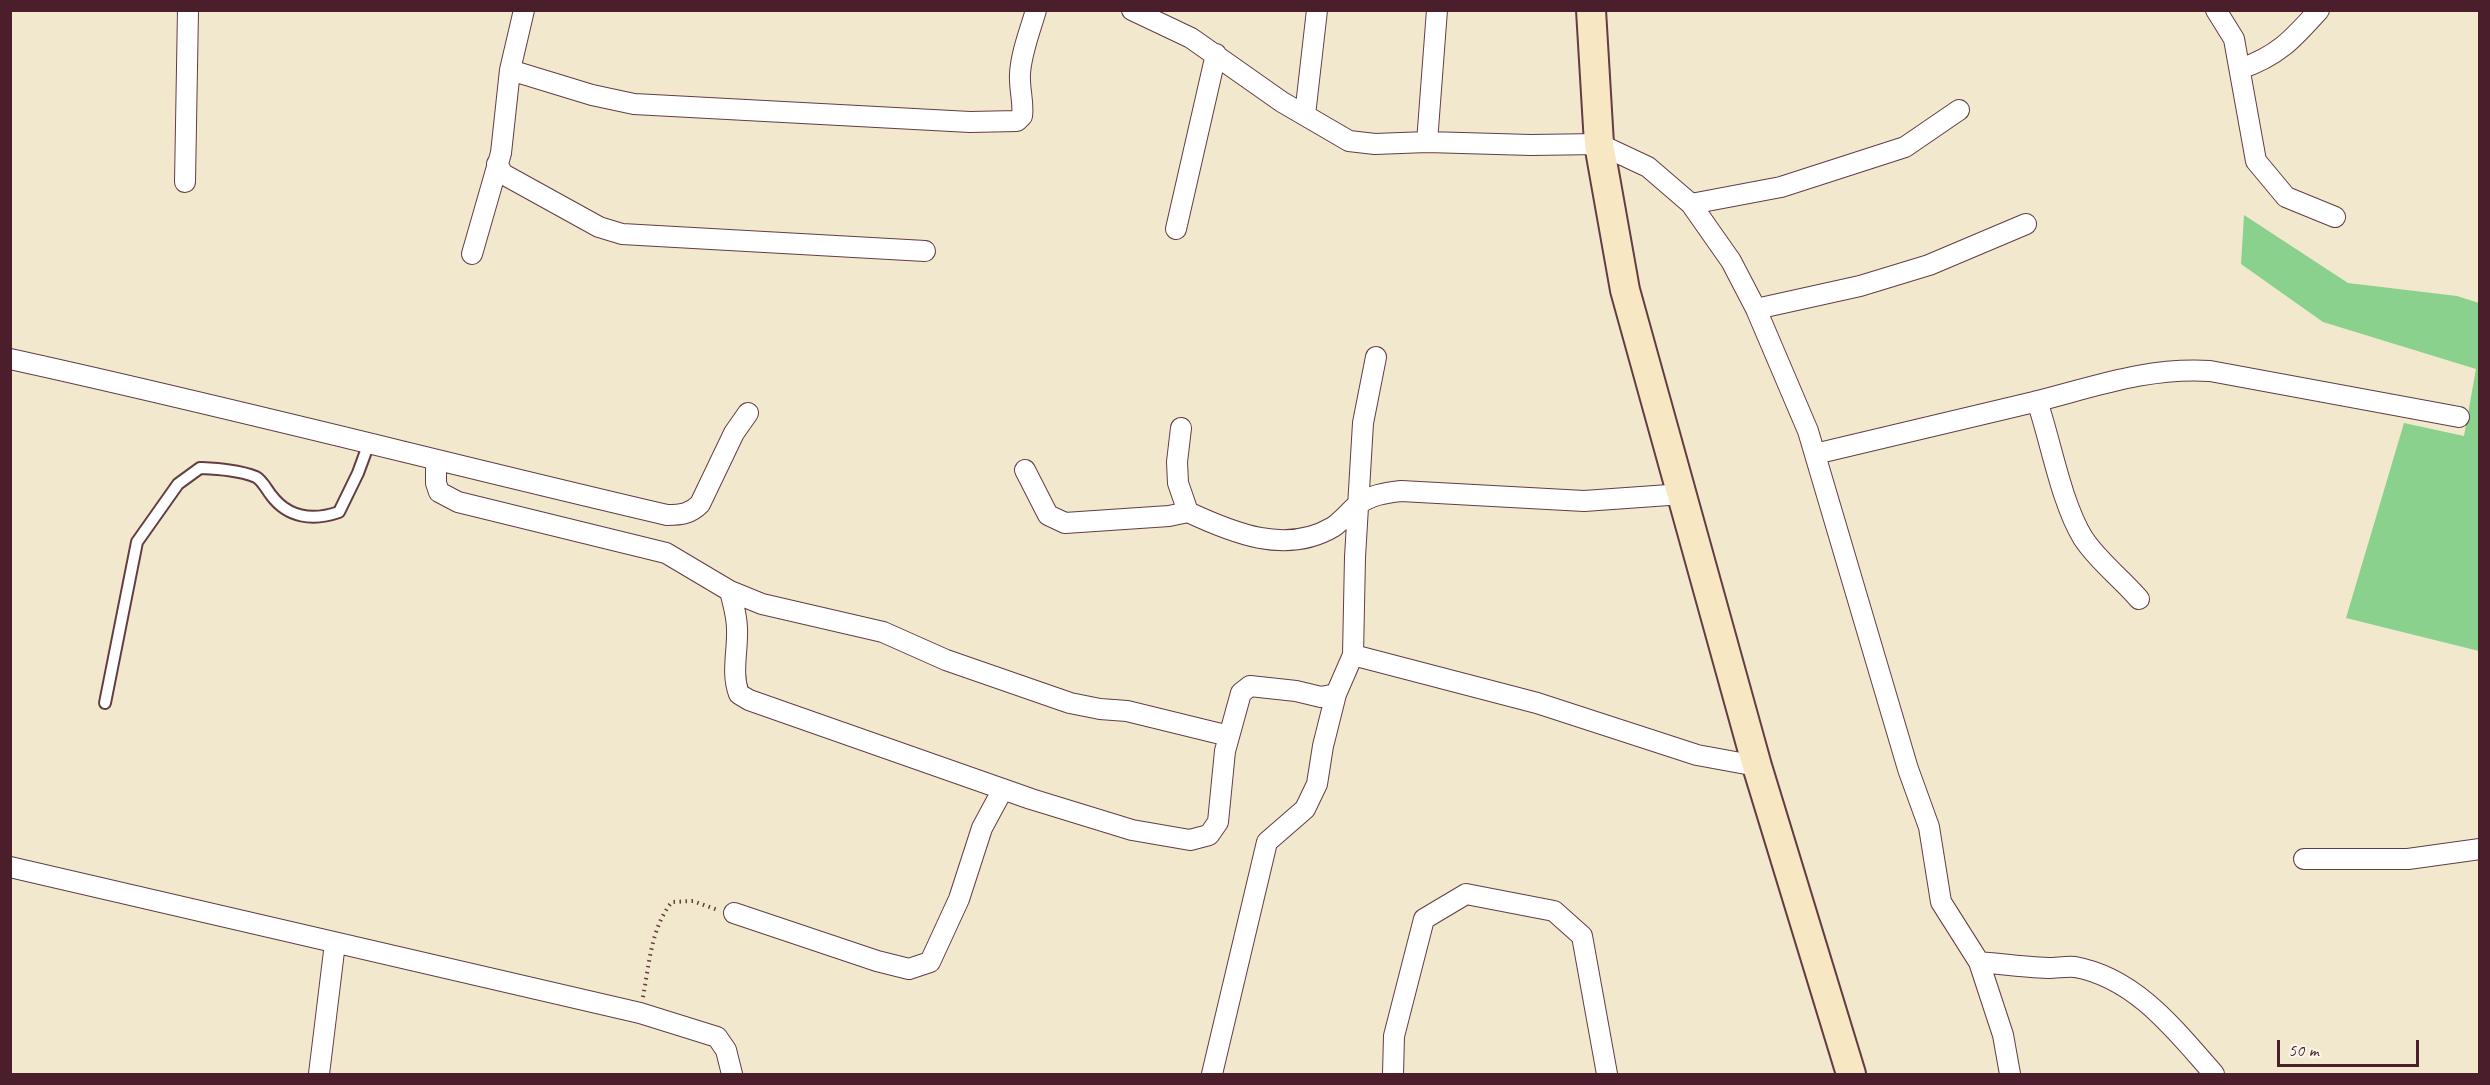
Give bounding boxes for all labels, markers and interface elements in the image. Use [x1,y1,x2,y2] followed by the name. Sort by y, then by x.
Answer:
[2280,1028,2422,1066] scale bar
[2288,1039,2319,1061] text: 50 m

